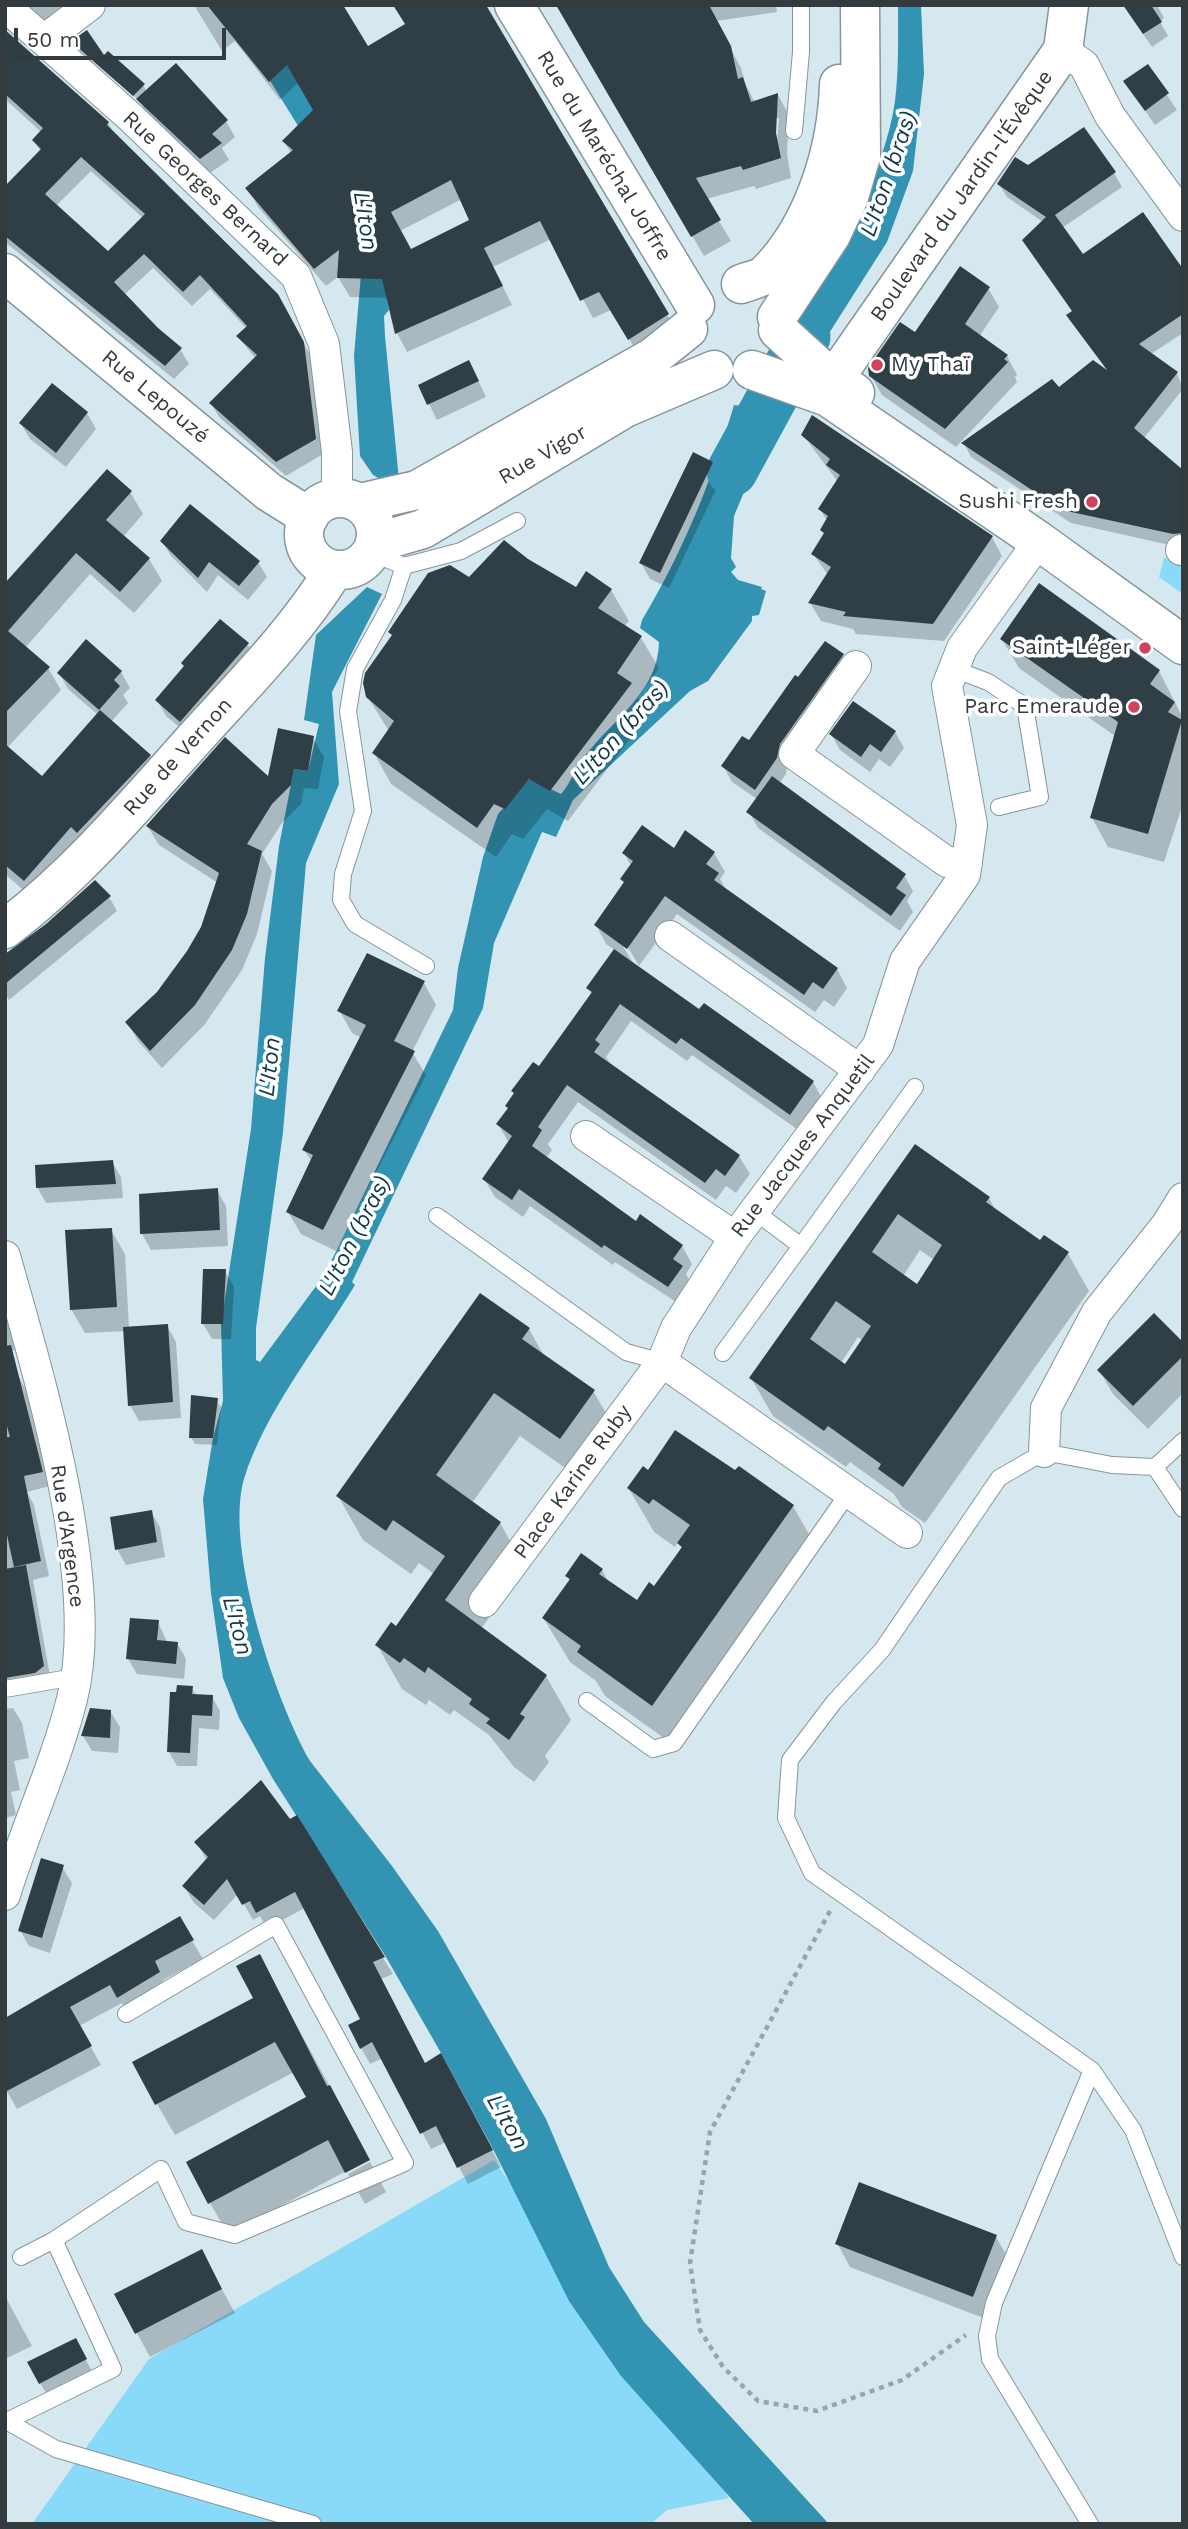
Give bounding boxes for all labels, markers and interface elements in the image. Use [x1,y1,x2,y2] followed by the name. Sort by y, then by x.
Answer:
[18,14,229,58] scale bar
[27,27,79,52] text: 50 m
[531,46,677,266] street label: Rue du Maréchal Joffre
[865,66,1059,326] street label: Boulevard du Jardin-l'Évêque
[117,106,293,272] street label: Rue Georges Bernard
[855,108,923,240] water label: L'Iton (bras)
[347,189,383,253] water label: L'Iton
[96,345,214,449] street label: Rue Lepouzé
[891,352,970,378] place label: My Thaï
[869,357,885,373] marker: My Thaï
[494,420,592,490] street label: Rue Vigor
[959,489,1078,515] place label: Sushi Fresh
[1084,494,1100,510] marker: Sushi Fresh
[1012,635,1131,661] place label: Saint-Léger
[1137,640,1153,656] marker: Saint-Léger
[567,675,675,791] water label: L'Iton (bras)
[118,693,238,821] street label: Rue de Vernon
[964,694,1120,720] place label: Parc Emeraude
[1126,699,1142,715] marker: Parc Emeraude
[253,1036,287,1098] water label: L'Iton
[726,1049,880,1243] street label: Rue Jacques Anquetil
[313,1172,397,1300] water label: L'Iton (bras)
[509,1400,637,1564] street label: Place Karine Ruby
[45,1463,89,1609] street label: Rue d'Argence
[216,1594,258,1658] water label: L'Iton
[480,2089,534,2155] water label: L'Iton

